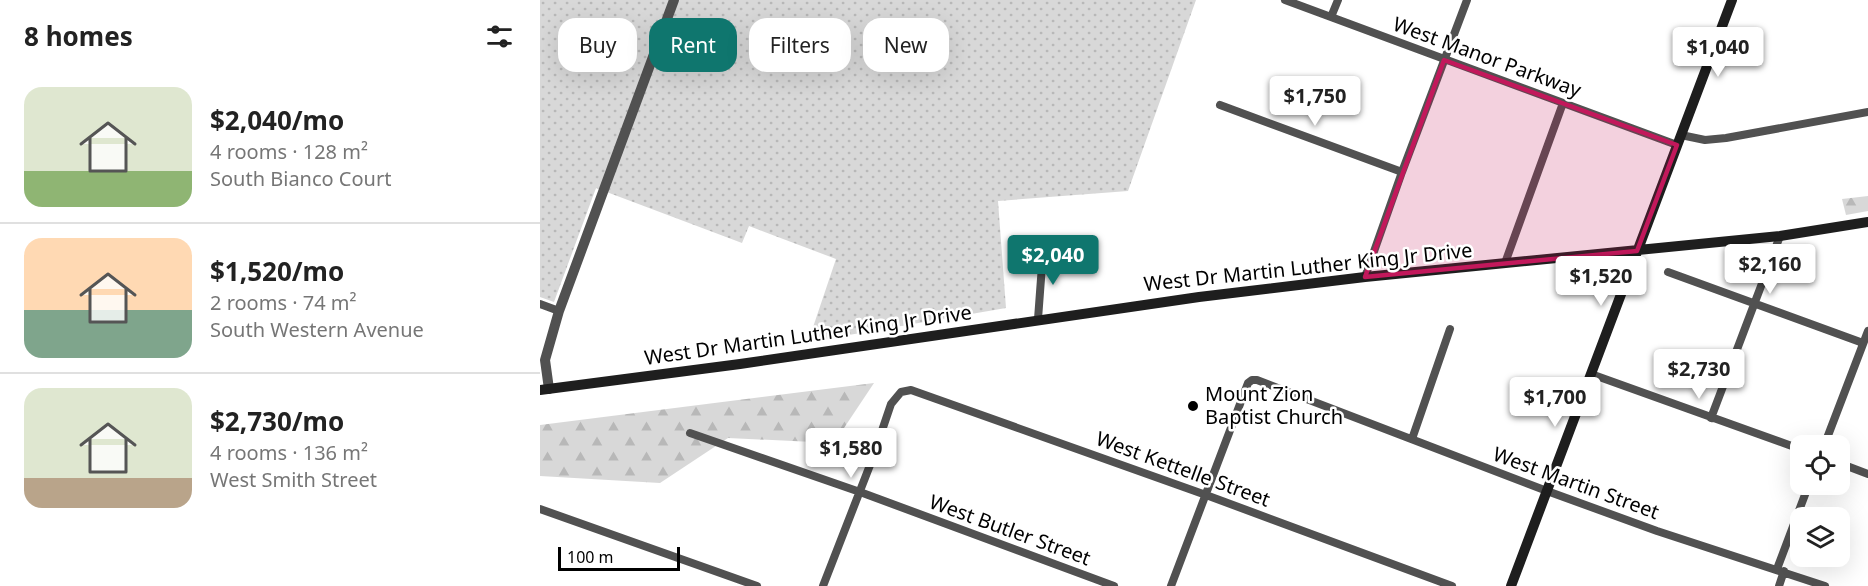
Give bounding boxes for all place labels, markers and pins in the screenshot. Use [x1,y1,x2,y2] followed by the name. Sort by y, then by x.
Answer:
[1669,27,1767,78] pin: $1,040
[1266,76,1364,127] pin: $1,750
[1004,235,1102,286] pin: $2,040
[1721,244,1819,295] pin: $2,160
[1552,256,1650,307] pin: $1,520
[1650,349,1748,400] pin: $2,730
[1506,377,1604,428] pin: $1,700
[1205,380,1343,430] place label: Mount Zion Baptist Church
[1186,399,1200,413] marker: Mount Zion Baptist Church
[802,428,900,479] pin: $1,580

